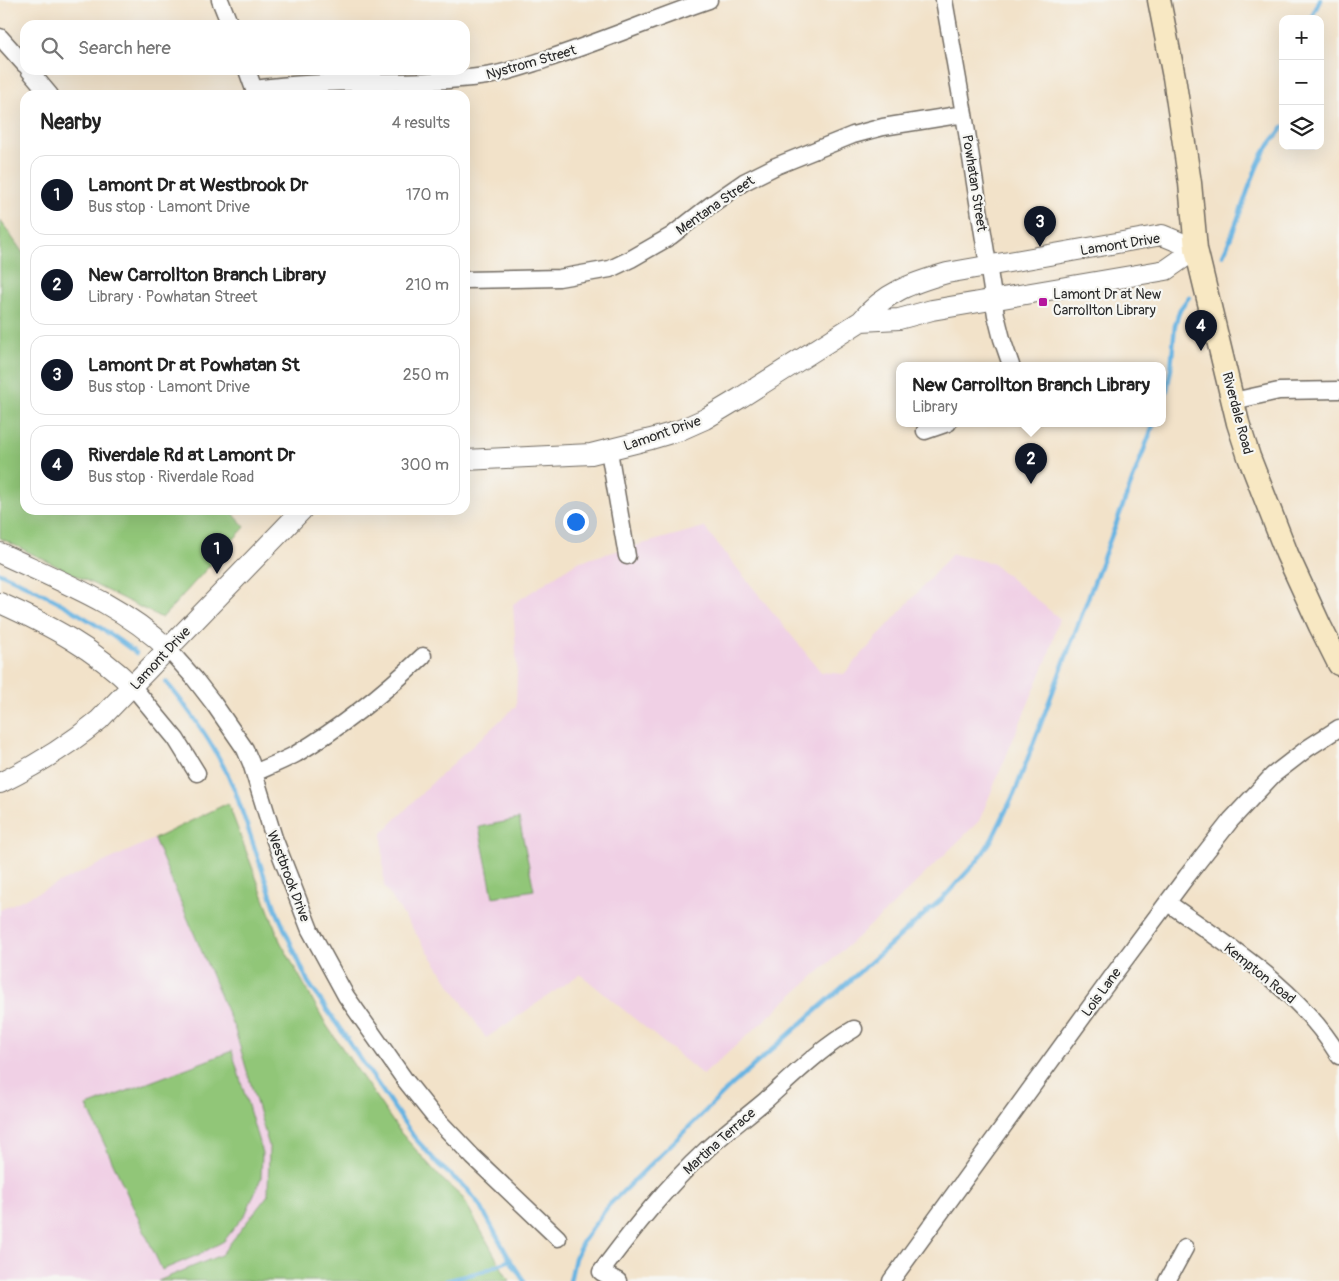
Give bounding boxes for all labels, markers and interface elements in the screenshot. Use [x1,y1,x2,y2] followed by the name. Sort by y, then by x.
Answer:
[1279,15,1324,150] map controls
[1279,15,1324,60] button: +
[20,20,470,75] search box
[38,34,66,62] icon: search
[78,36,171,60] text: Search here
[484,41,578,83] street label: Nystrom Street
[1279,60,1324,105] button: −
[1279,105,1324,150] button: layers
[40,109,101,136] text: Nearby
[392,113,450,133] text: 4 results
[958,133,991,233] street label: Powhatan Street
[673,172,758,239] street label: Mentana Street
[88,173,308,197] text: Lamont Dr at Westbrook Dr
[54,185,60,205] text: 1
[406,185,449,205] text: 170 m
[88,197,250,217] text: Bus stop · Lamont Drive
[1024,206,1056,247] pin: 3
[1079,230,1161,259] street label: Lamont Drive
[88,263,326,287] text: New Carrollton Branch Library
[53,275,61,295] text: 2
[405,275,449,295] text: 210 m
[1053,286,1162,319] place label: Lamont Dr at New Carrollton Library
[88,287,257,307] text: Library · Powhatan Street
[1037,296,1049,308] marker: Lamont Dr at New Carrollton Library
[1185,310,1217,351] pin: 4
[88,353,300,377] text: Lamont Dr at Powhatan St
[896,362,1166,427] popup
[53,365,61,385] text: 3
[403,365,449,385] text: 250 m
[1218,370,1257,456] street label: Riverdale Road
[912,373,1150,397] text: New Carrollton Branch Library
[88,377,250,397] text: Bus stop · Lamont Drive
[912,397,957,417] text: Library
[621,412,703,455] street label: Lamont Drive
[88,443,295,467] text: Riverdale Rd at Lamont Dr
[1015,443,1047,484] pin: 2
[52,455,62,475] text: 4
[401,455,449,475] text: 300 m
[88,467,254,487] text: Bus stop · Riverdale Road
[563,509,589,535] your location
[201,533,233,574] pin: 1
[127,623,194,694] street label: Lamont Drive
[263,828,314,924] street label: Westbrook Drive
[1220,939,1299,1008] street label: Kempton Road
[1078,965,1125,1020] street label: Lois Lane
[680,1104,759,1178] street label: Martina Terrace

